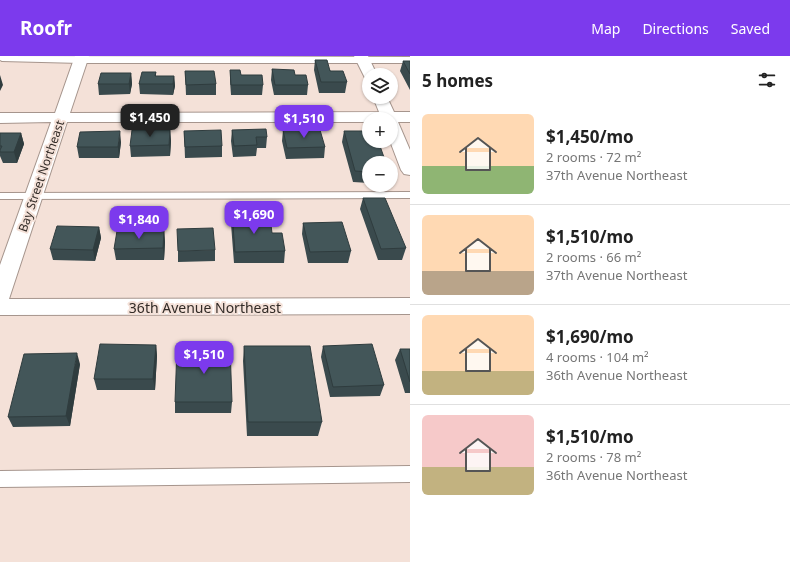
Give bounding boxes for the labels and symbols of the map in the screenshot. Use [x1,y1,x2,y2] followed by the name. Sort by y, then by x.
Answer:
[117,104,183,138] pin: $1,450
[271,105,337,139] pin: $1,510
[14,117,68,234] street label: Bay Street Northeast
[221,201,287,235] pin: $1,690
[106,206,172,240] pin: $1,840
[129,298,281,317] street label: 36th Avenue Northeast
[171,341,237,375] pin: $1,510

